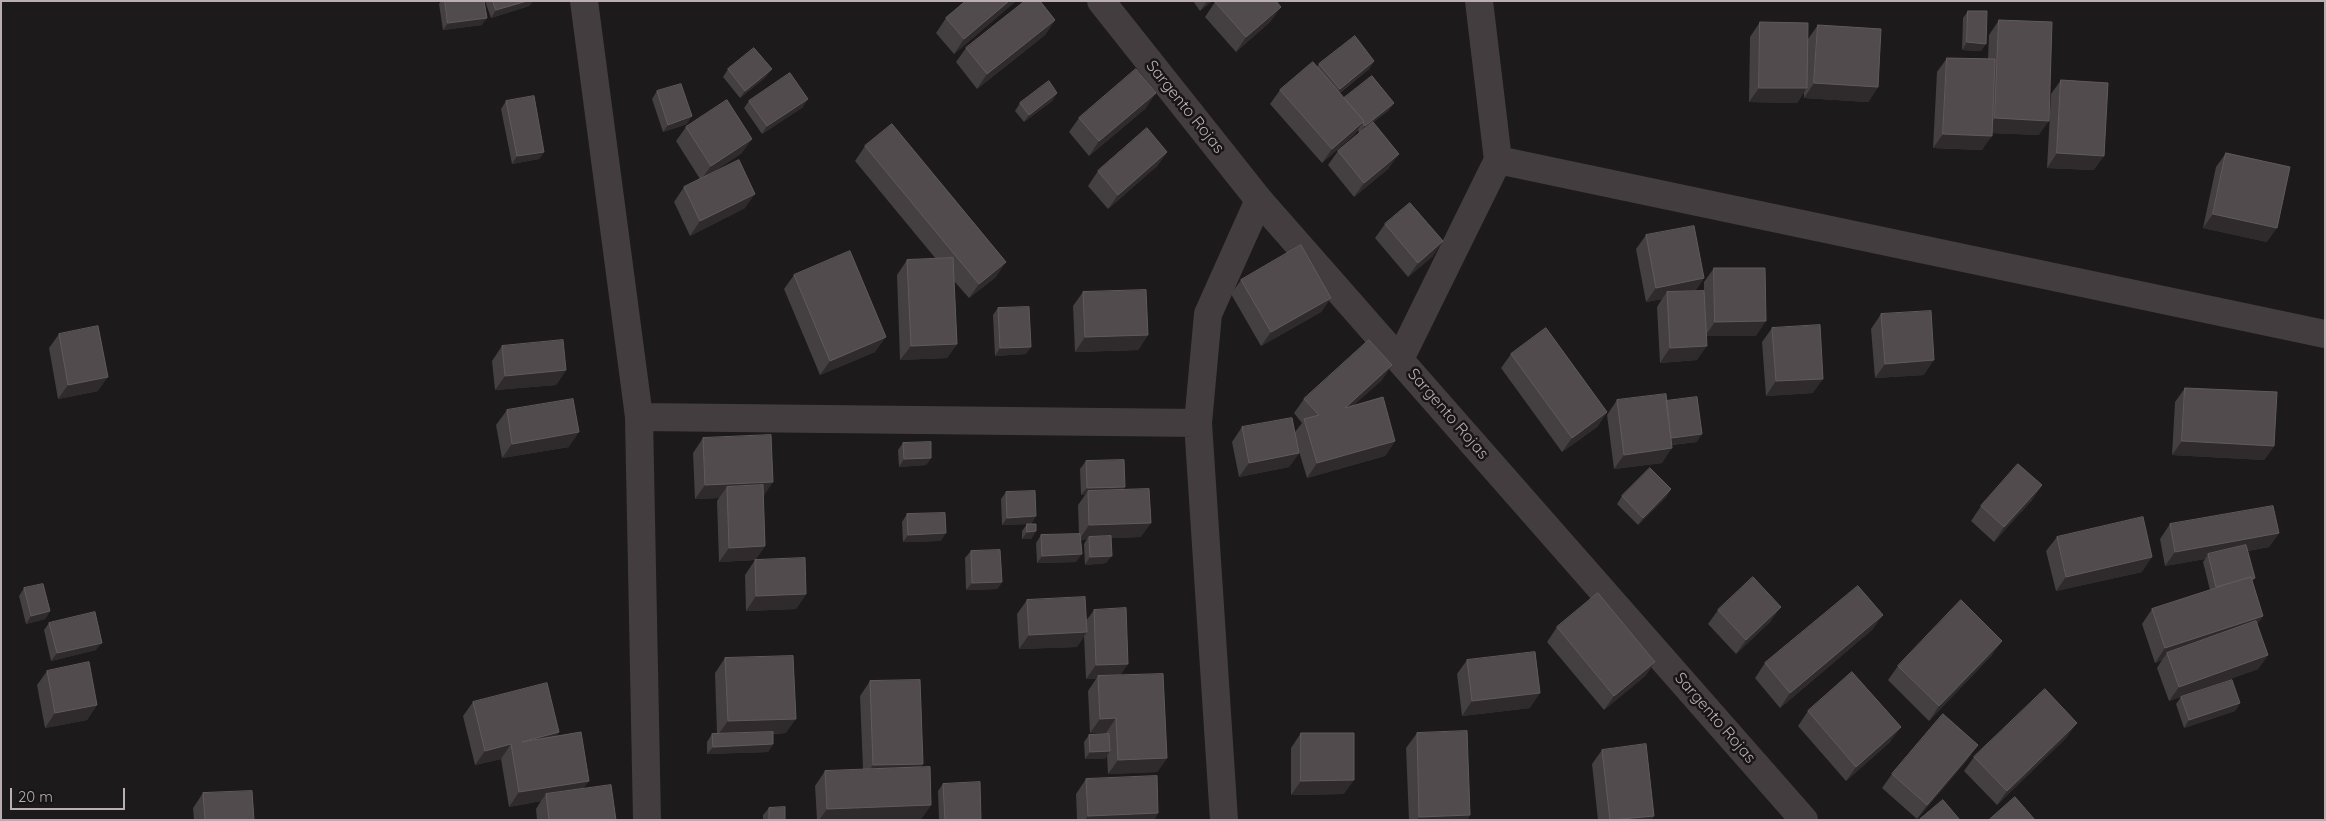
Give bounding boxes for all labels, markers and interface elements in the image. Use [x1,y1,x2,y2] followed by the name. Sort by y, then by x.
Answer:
[1142,57,1228,157] street label: Sargento Rojas
[1403,365,1493,463] street label: Sargento Rojas
[1670,669,1760,767] street label: Sargento Rojas
[12,778,128,810] scale bar
[18,787,53,806] text: 20 m

